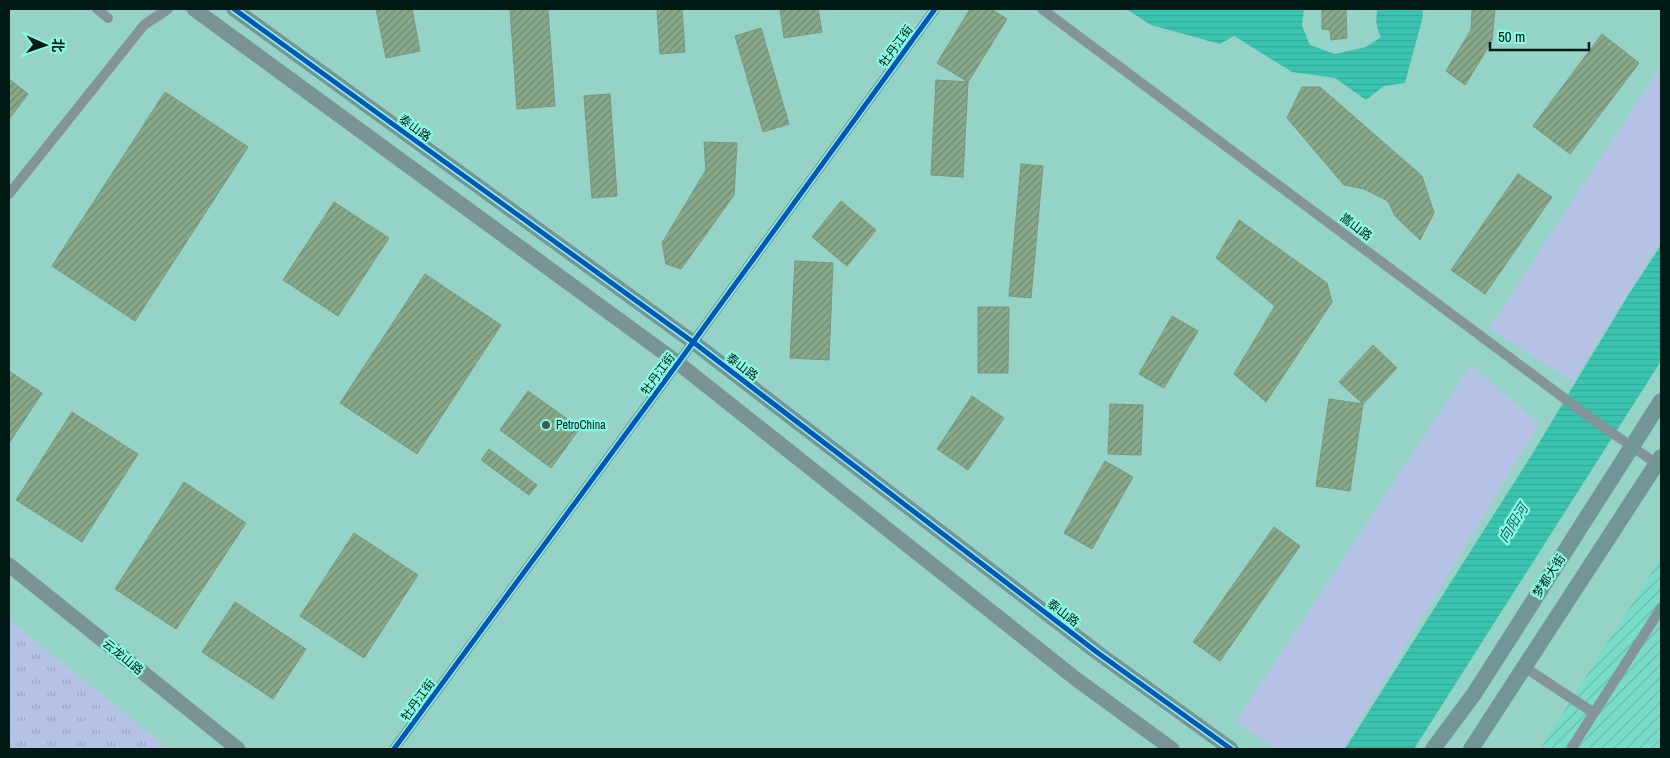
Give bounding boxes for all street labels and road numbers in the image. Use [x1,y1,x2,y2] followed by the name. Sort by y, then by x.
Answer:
[875,22,917,70] street label: 牡丹江街
[396,111,434,145] street label: 泰山路
[1337,210,1375,244] street label: 嵩山路
[637,350,679,398] street label: 牡丹江街
[723,350,761,384] street label: 泰山路
[1529,552,1569,600] street label: 梦都大街
[1044,596,1082,630] street label: 泰山路
[99,636,147,678] street label: 云龙山路
[397,676,439,724] street label: 牡丹江街

